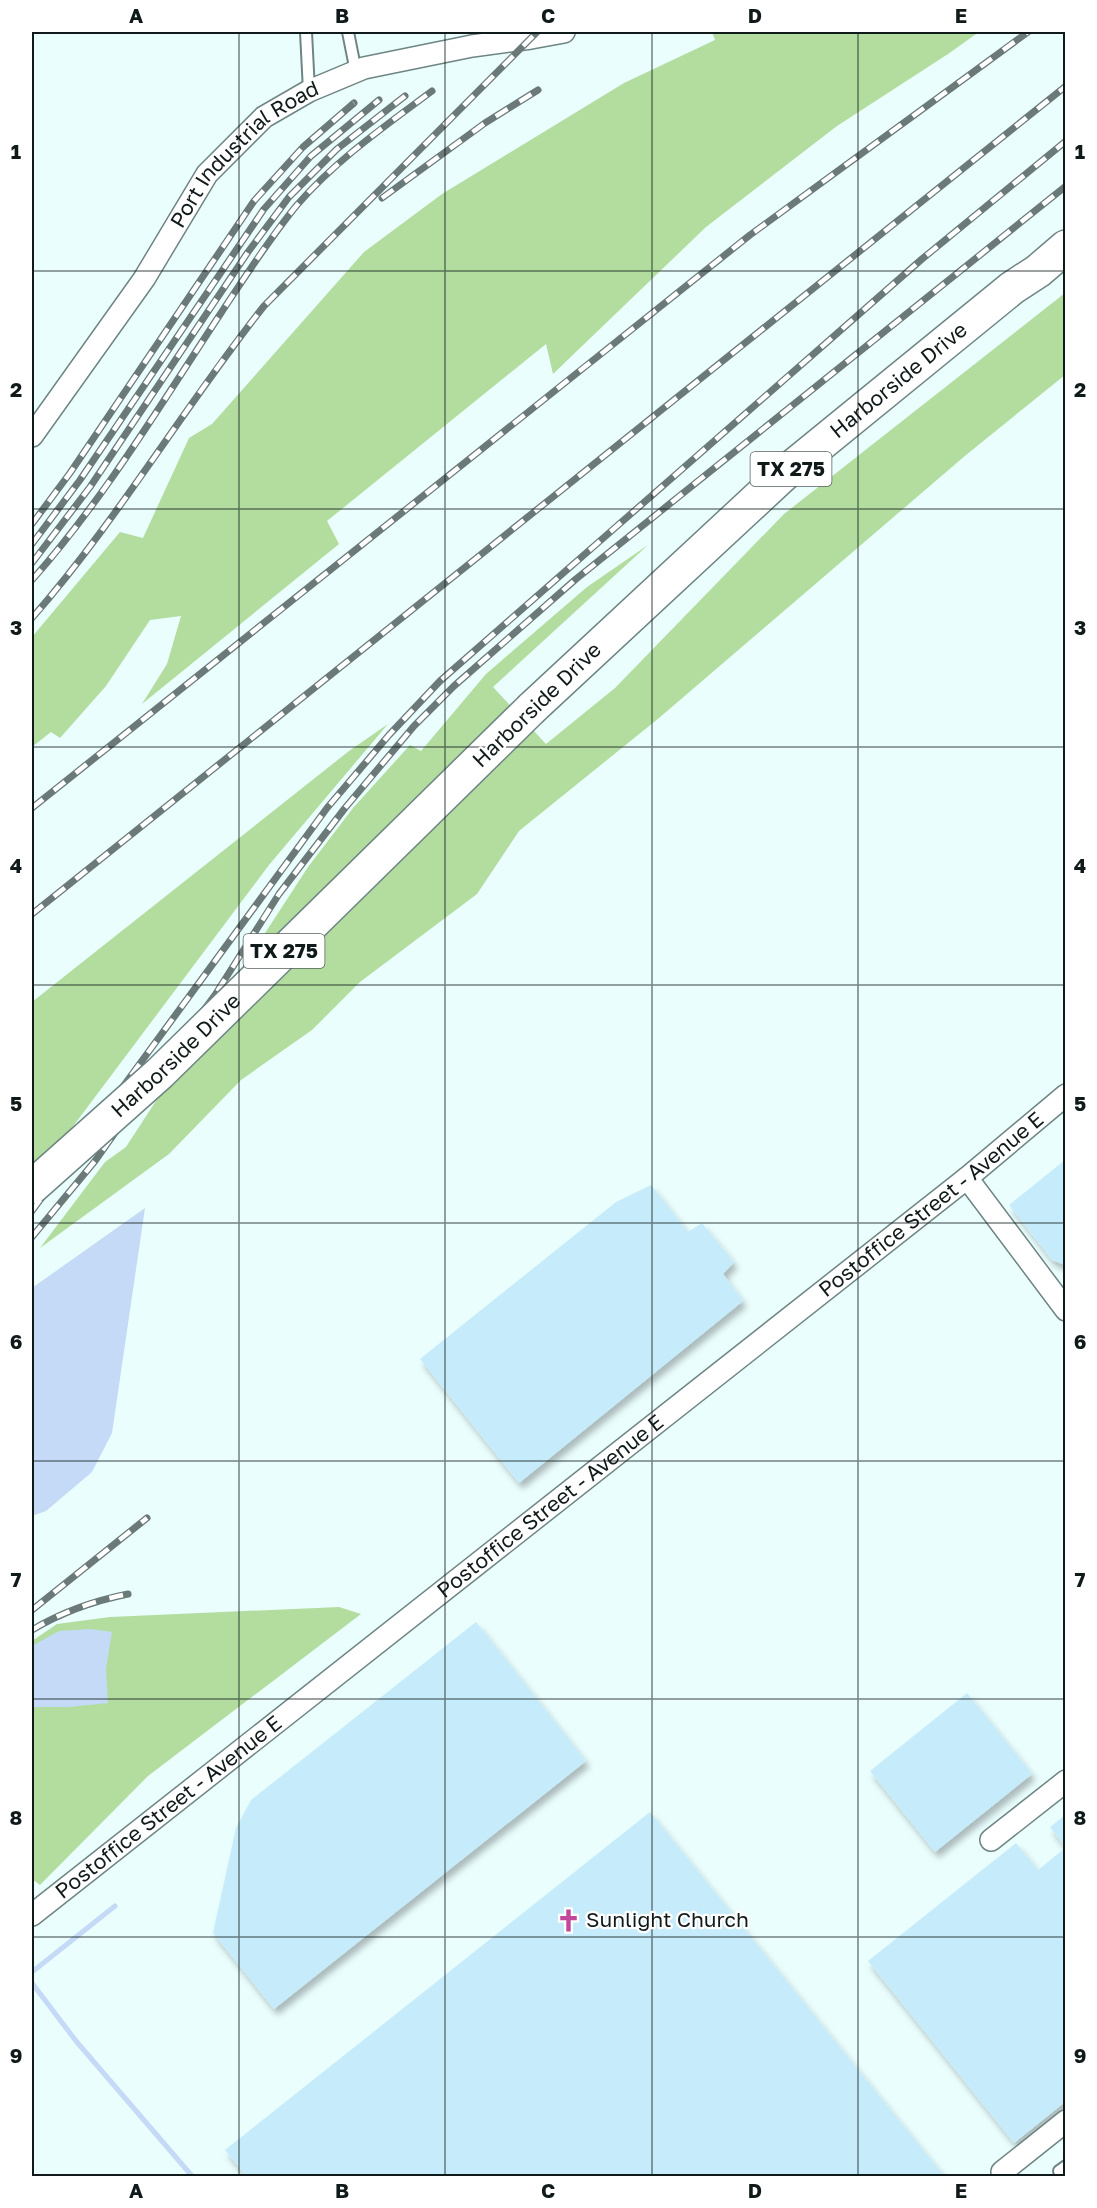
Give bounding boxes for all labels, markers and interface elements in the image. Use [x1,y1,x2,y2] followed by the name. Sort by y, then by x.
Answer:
[129,3,143,27] text: A
[335,3,349,27] text: B
[541,3,555,27] text: C
[748,3,762,27] text: D
[955,3,967,27] text: E
[164,75,322,232] street label: Port Industrial Road
[11,139,21,163] text: 1
[1075,139,1085,163] text: 1
[824,316,972,443] street label: Harborside Drive
[10,377,22,401] text: 2
[1074,377,1086,401] text: 2
[750,452,832,486] road number: TX 275
[10,615,22,639] text: 3
[1074,615,1086,639] text: 3
[467,636,606,772] street label: Harborside Drive
[10,853,22,877] text: 4
[1074,853,1086,877] text: 4
[244,934,324,968] road number: TX 275
[105,987,246,1122] street label: Harborside Drive
[10,1091,22,1115] text: 5
[1074,1091,1086,1115] text: 5
[813,1106,1048,1302] street label: Postoffice Street - Avenue E
[10,1329,22,1353] text: 6
[1074,1329,1086,1353] text: 6
[431,1408,668,1603] street label: Postoffice Street - Avenue E
[11,1567,22,1591] text: 7
[1075,1567,1086,1591] text: 7
[50,1709,286,1904] street label: Postoffice Street - Avenue E
[10,1805,22,1829] text: 8
[1074,1805,1086,1829] text: 8
[586,1906,749,1932] place label: Sunlight Church
[555,1907,581,1933] church icon: Sunlight Church
[10,2043,22,2067] text: 9
[1074,2043,1086,2067] text: 9
[129,2178,143,2202] text: A
[335,2178,349,2202] text: B
[541,2178,555,2202] text: C
[748,2178,762,2202] text: D
[955,2178,967,2202] text: E

